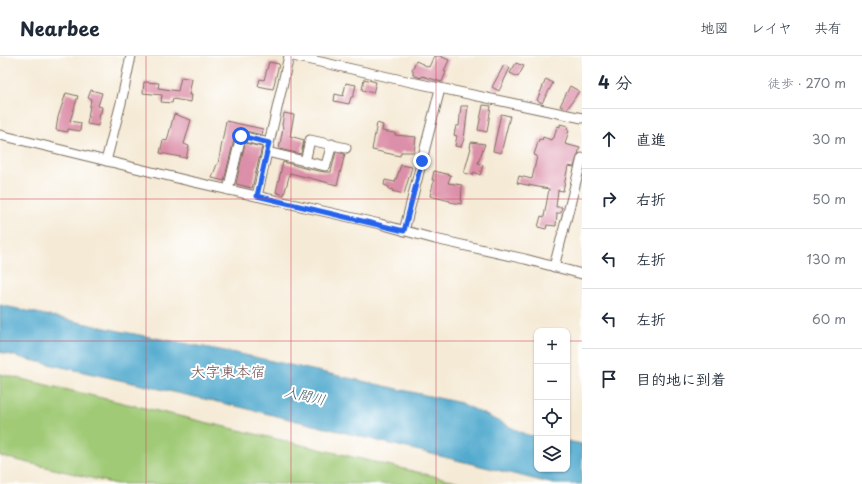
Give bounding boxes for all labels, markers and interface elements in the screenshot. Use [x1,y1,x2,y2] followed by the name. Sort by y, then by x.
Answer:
[20,14,100,42] text: Nearbee
[701,17,729,38] text: 地図
[751,17,792,38] text: レイヤ
[814,17,842,38] text: 共有
[598,69,632,95] text: 4 分
[768,73,846,92] text: 徒歩 · 270 m
[232,127,250,145] route start
[636,127,666,150] text: 直進
[598,128,620,150] icon: ahead
[812,129,846,148] text: 30 m
[413,152,431,170] route end
[636,187,666,210] text: 右折
[598,188,620,210] icon: right
[812,189,846,208] text: 50 m
[636,247,666,270] text: 左折
[598,248,620,270] icon: left
[807,249,846,268] text: 130 m
[636,307,666,330] text: 左折
[598,308,620,330] icon: left
[812,309,846,328] text: 60 m
[534,328,570,472] map controls
[534,328,570,364] button: +
[190,359,266,382] district label: 大字東本宿
[534,364,570,400] button: −
[636,367,726,390] text: 目的地に到着
[598,368,620,390] icon: arrive
[282,380,328,410] water label: 入間川
[534,400,570,436] button: locate
[534,436,570,472] button: layers

